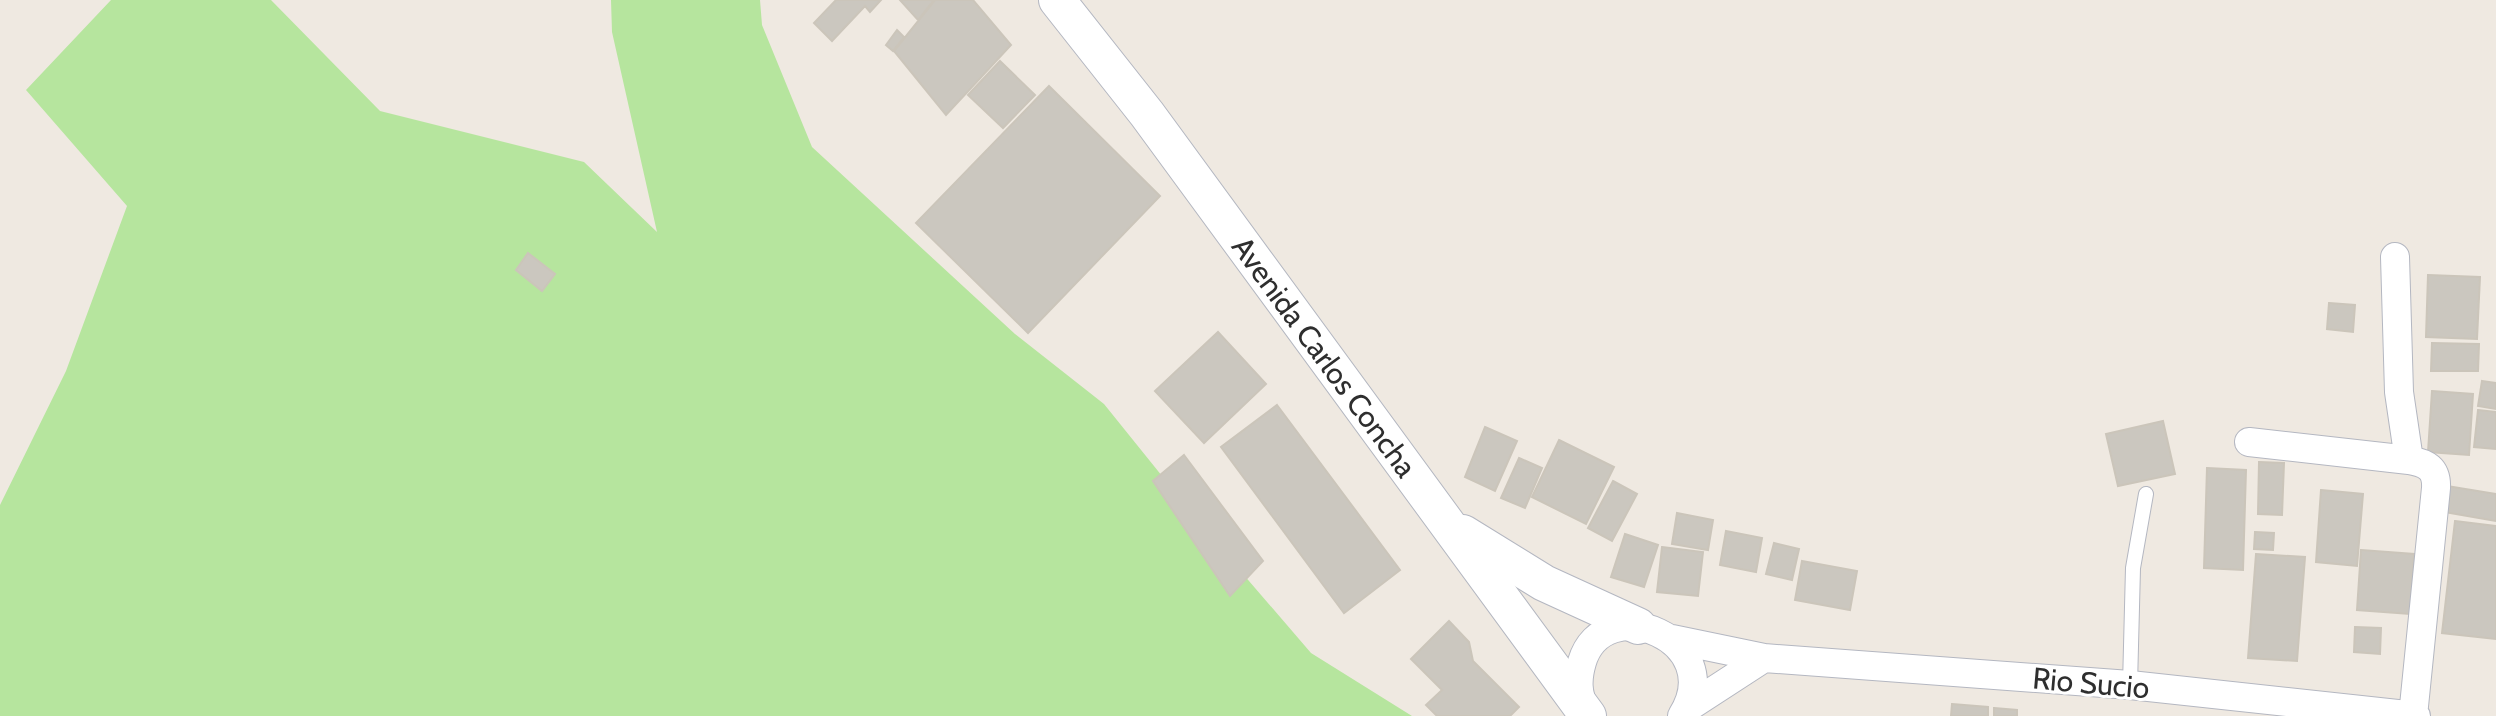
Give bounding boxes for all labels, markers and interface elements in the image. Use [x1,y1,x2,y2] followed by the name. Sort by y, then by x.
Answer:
[1224,229,1425,485] street label: Avenida Carlos Concha
[2031,659,2151,707] street label: Rio Sucio

